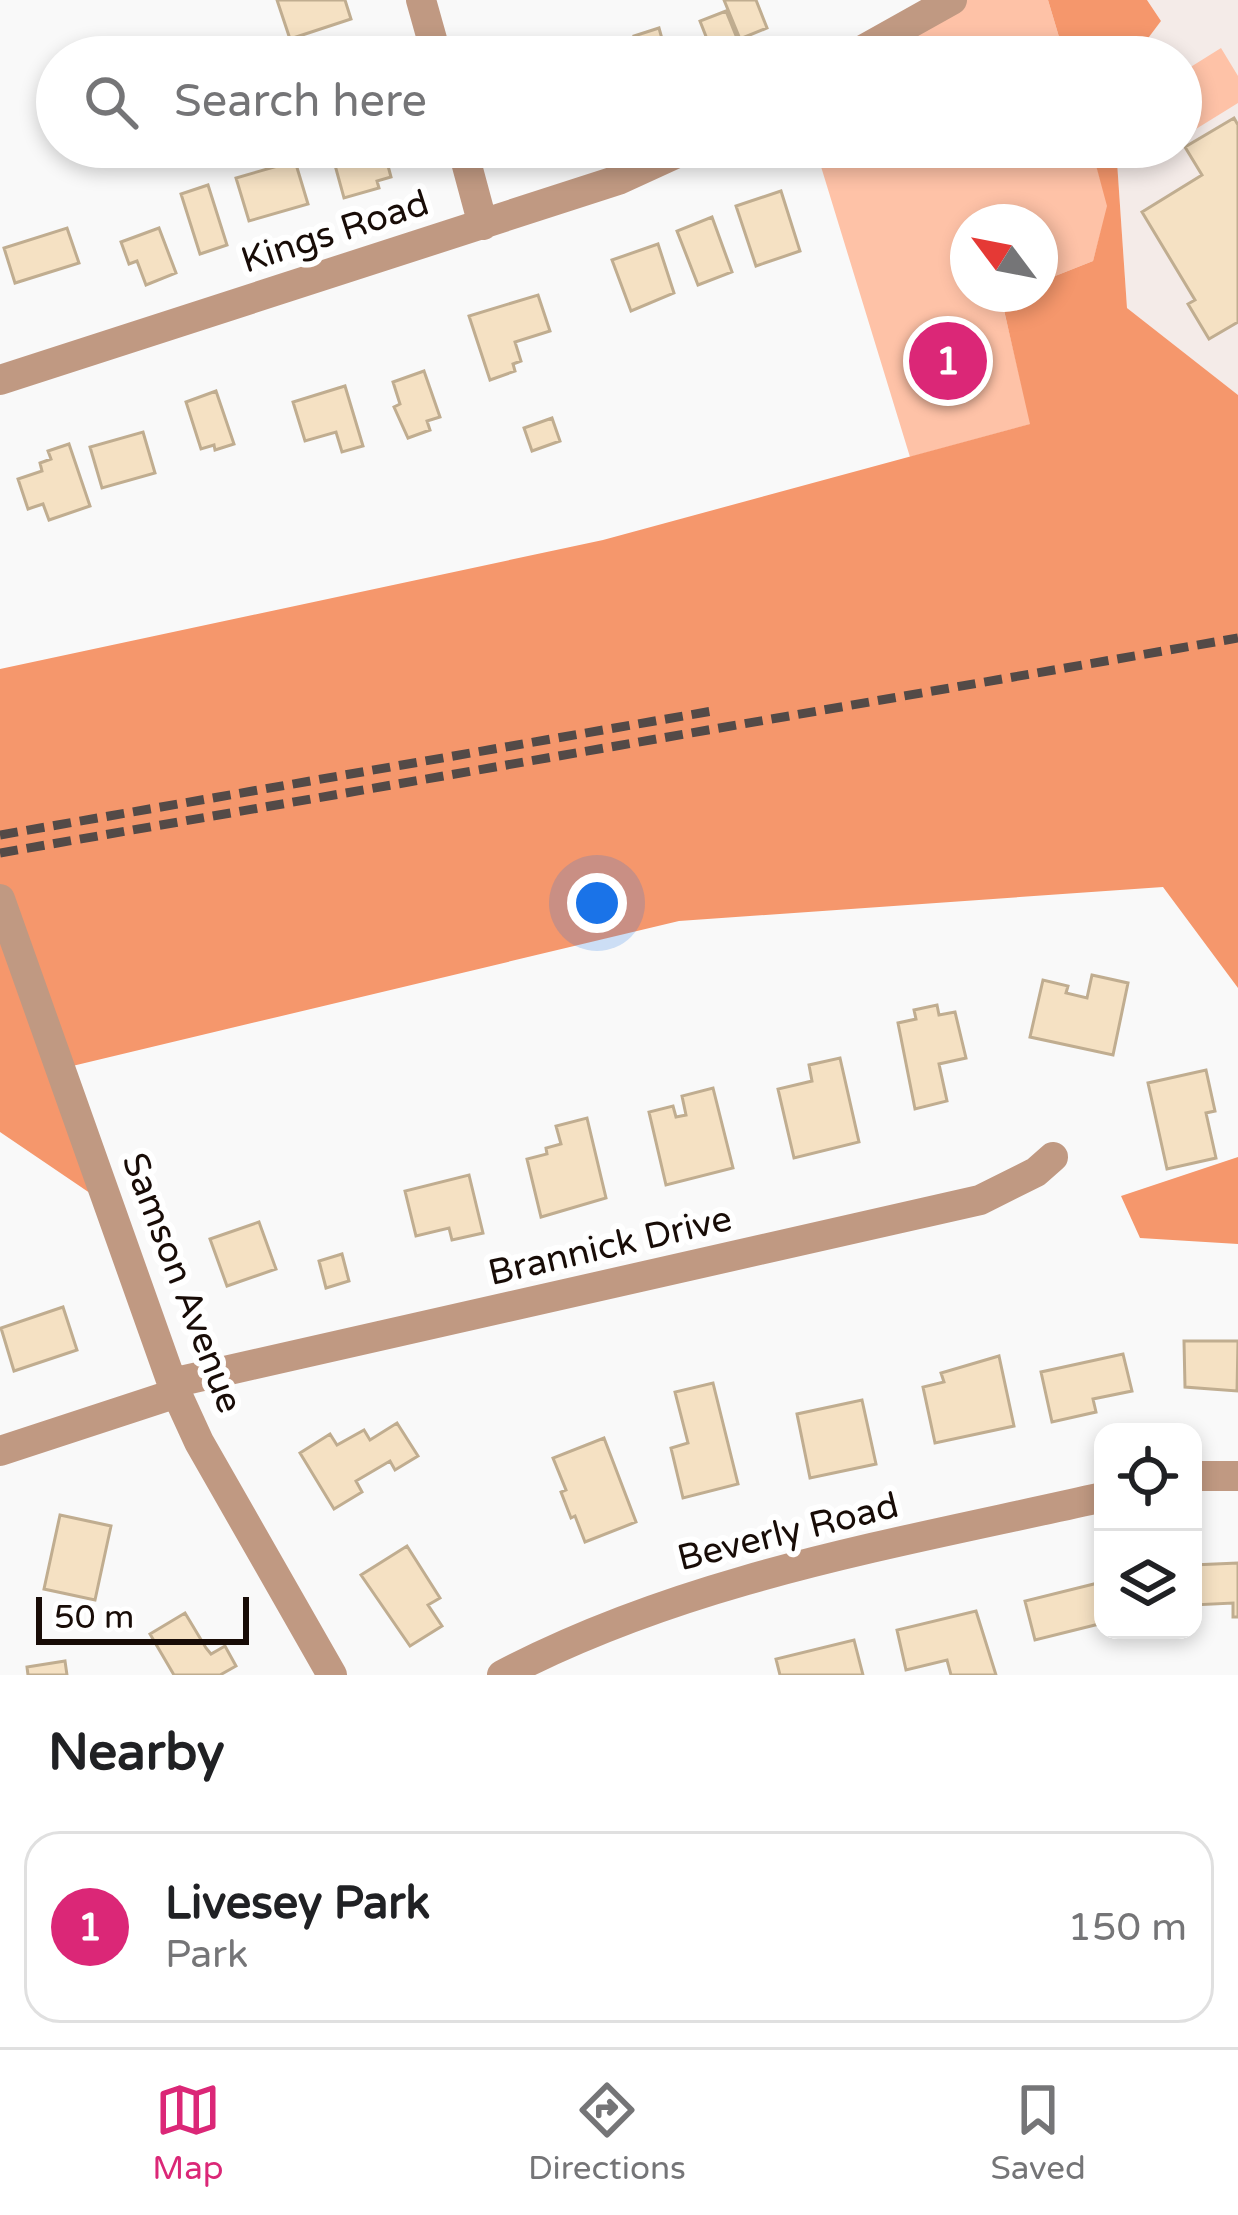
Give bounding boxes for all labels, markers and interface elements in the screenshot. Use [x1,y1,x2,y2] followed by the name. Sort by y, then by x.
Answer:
[36,36,1202,168] search box
[78,69,144,135] icon: search
[174,75,427,129] text: Search here
[236,181,434,283] street label: Kings Road
[950,204,1058,312] north arrow
[909,316,987,406] pin: 1
[567,873,627,933] your location
[113,1147,251,1419] street label: Samson Avenue
[484,1197,736,1295] street label: Brannick Drive
[1094,1423,1202,1639] map controls
[1094,1423,1202,1531] button: locate
[673,1484,903,1580] street label: Beverly Road
[1094,1531,1202,1639] button: layers
[36,1591,249,1644] scale bar
[54,1598,134,1637] text: 50 m
[48,1722,225,1784] text: Nearby
[165,1877,430,1931] text: Livesey Park
[78,1904,102,1951] text: 1
[1068,1904,1187,1951] text: 150 m
[165,1931,248,1978] text: Park
[152,2077,224,2188] tab: Map
[528,2077,686,2188] tab: Directions
[990,2077,1086,2188] tab: Saved

